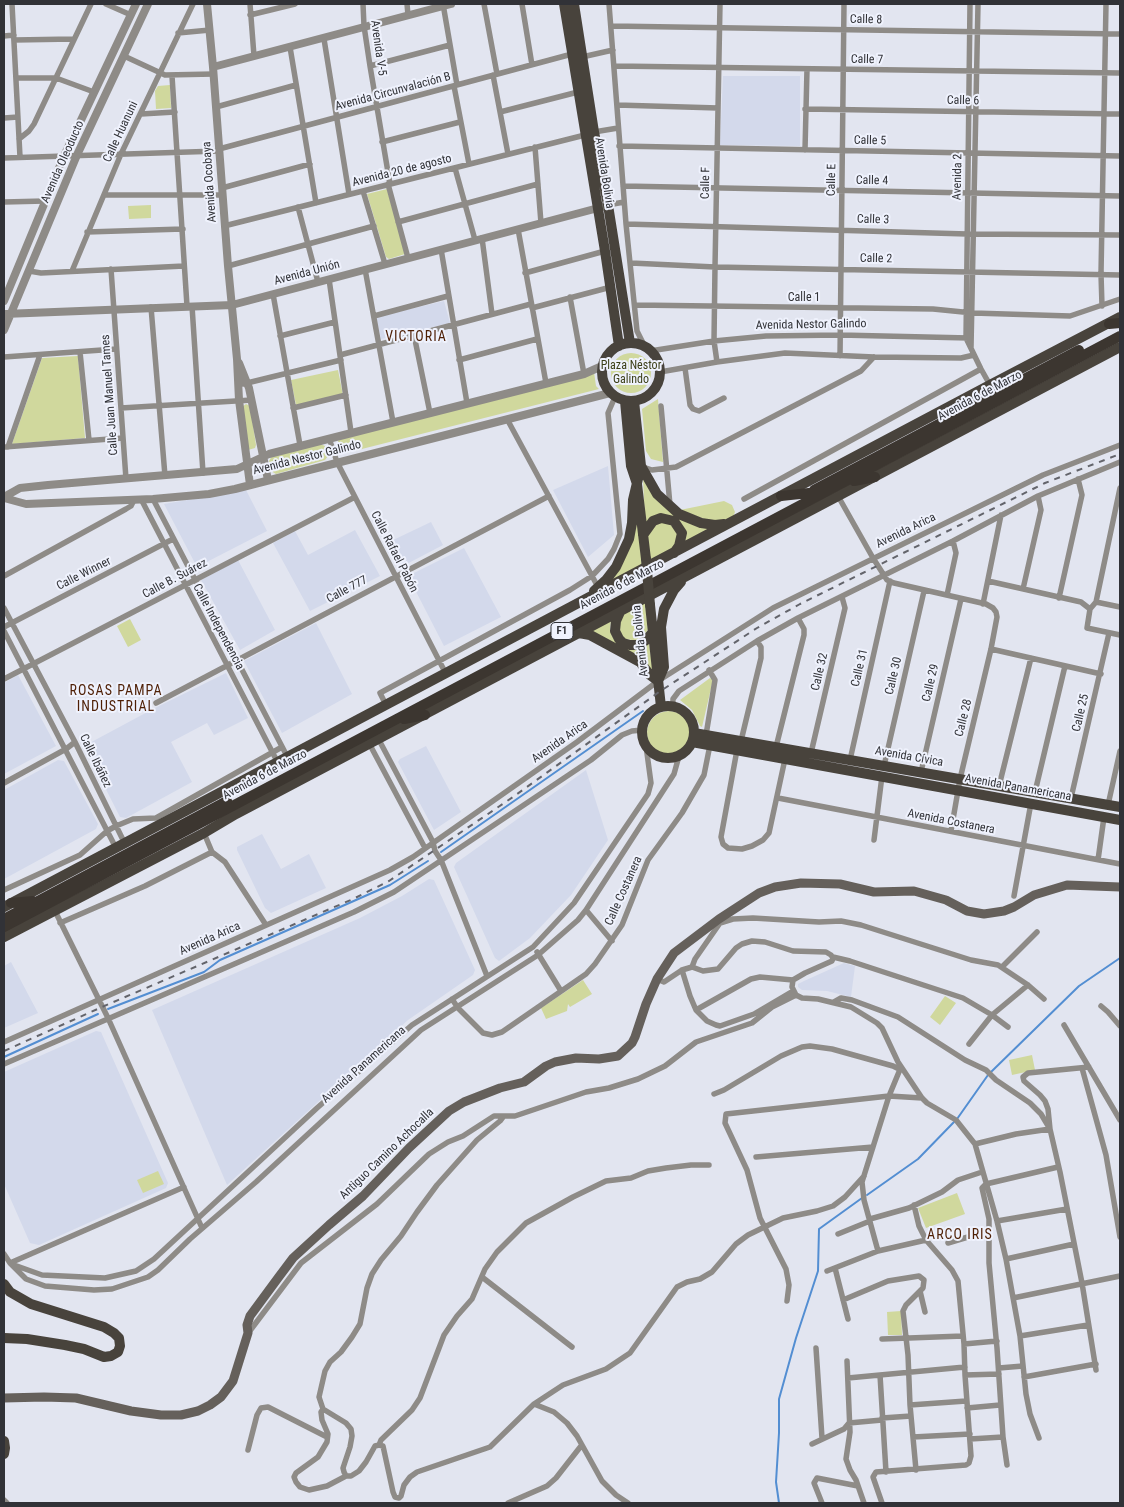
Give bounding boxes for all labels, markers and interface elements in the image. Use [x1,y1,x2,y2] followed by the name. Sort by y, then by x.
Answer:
[850,13,882,27] street label: Calle 8
[367,19,389,77] street label: Avenida V-5
[851,53,883,67] street label: Calle 7
[334,70,452,114] street label: Avenida Circunvalación B
[947,94,979,108] street label: Calle 6
[101,99,141,165] street label: Calle Huanuni
[38,119,88,205] street label: Avenida Oleoducto
[854,134,886,148] street label: Calle 5
[591,136,617,210] street label: Avenida Bolivia
[200,141,220,223] street label: Avenida Ocobaya
[351,152,453,190] street label: Avenida 20 de agosto
[950,154,966,200] street label: Avenida 2
[825,164,839,196] street label: Calle E
[699,167,713,199] street label: Calle F
[856,174,888,188] street label: Calle 4
[857,212,889,228] street label: Calle 3
[860,252,892,266] street label: Calle 2
[273,257,341,289] street label: Avenida Unión
[788,291,820,305] street label: Calle 1
[755,317,867,333] street label: Avenida Nestor Galindo
[384,329,448,345] district label: VICTORIA
[99,334,121,456] street label: Calle Juan Manuel Tames
[601,359,661,387] park label: Plaza Néstor Galindo
[936,368,1024,424] street label: Avenida 6 de Marzo
[251,438,363,478] street label: Avenida Nestor Galindo
[367,509,421,595] street label: Calle Rafael Pabón
[874,510,938,552] street label: Avenida Arica
[54,554,114,594] street label: Calle Winner
[140,556,210,602] street label: Calle B. Suárez
[578,557,666,613] street label: Avenida 6 de Marzo
[324,573,370,607] street label: Calle 777
[189,581,247,673] street label: Calle Independencia
[630,604,652,678] street label: Avenida Bolivia
[551,622,573,640] road number: F1
[849,648,871,688] street label: Calle 31
[809,652,831,692] street label: Calle 32
[883,656,905,696] street label: Calle 30
[920,663,942,703] street label: Calle 29
[68,683,164,716] district label: ROSAS PAMPA INDUSTRIAL
[1070,693,1092,733] street label: Calle 25
[952,698,976,738] street label: Calle 28
[529,717,591,767] street label: Avenida Arica
[76,732,114,790] street label: Calle Ibáñez
[874,744,944,770] street label: Avenida Cívica
[221,747,309,803] street label: Avenida 6 de Marzo
[963,772,1073,804] street label: Avenida Panamericana
[906,806,996,838] street label: Avenida Costanera
[602,854,646,928] street label: Calle Costanera
[177,919,243,959] street label: Avenida Arica
[319,1023,409,1107] street label: Avenida Panamericana
[337,1105,437,1203] street label: Antiguo Camino Achocalla
[926,1227,994,1243] district label: ARCO IRIS

